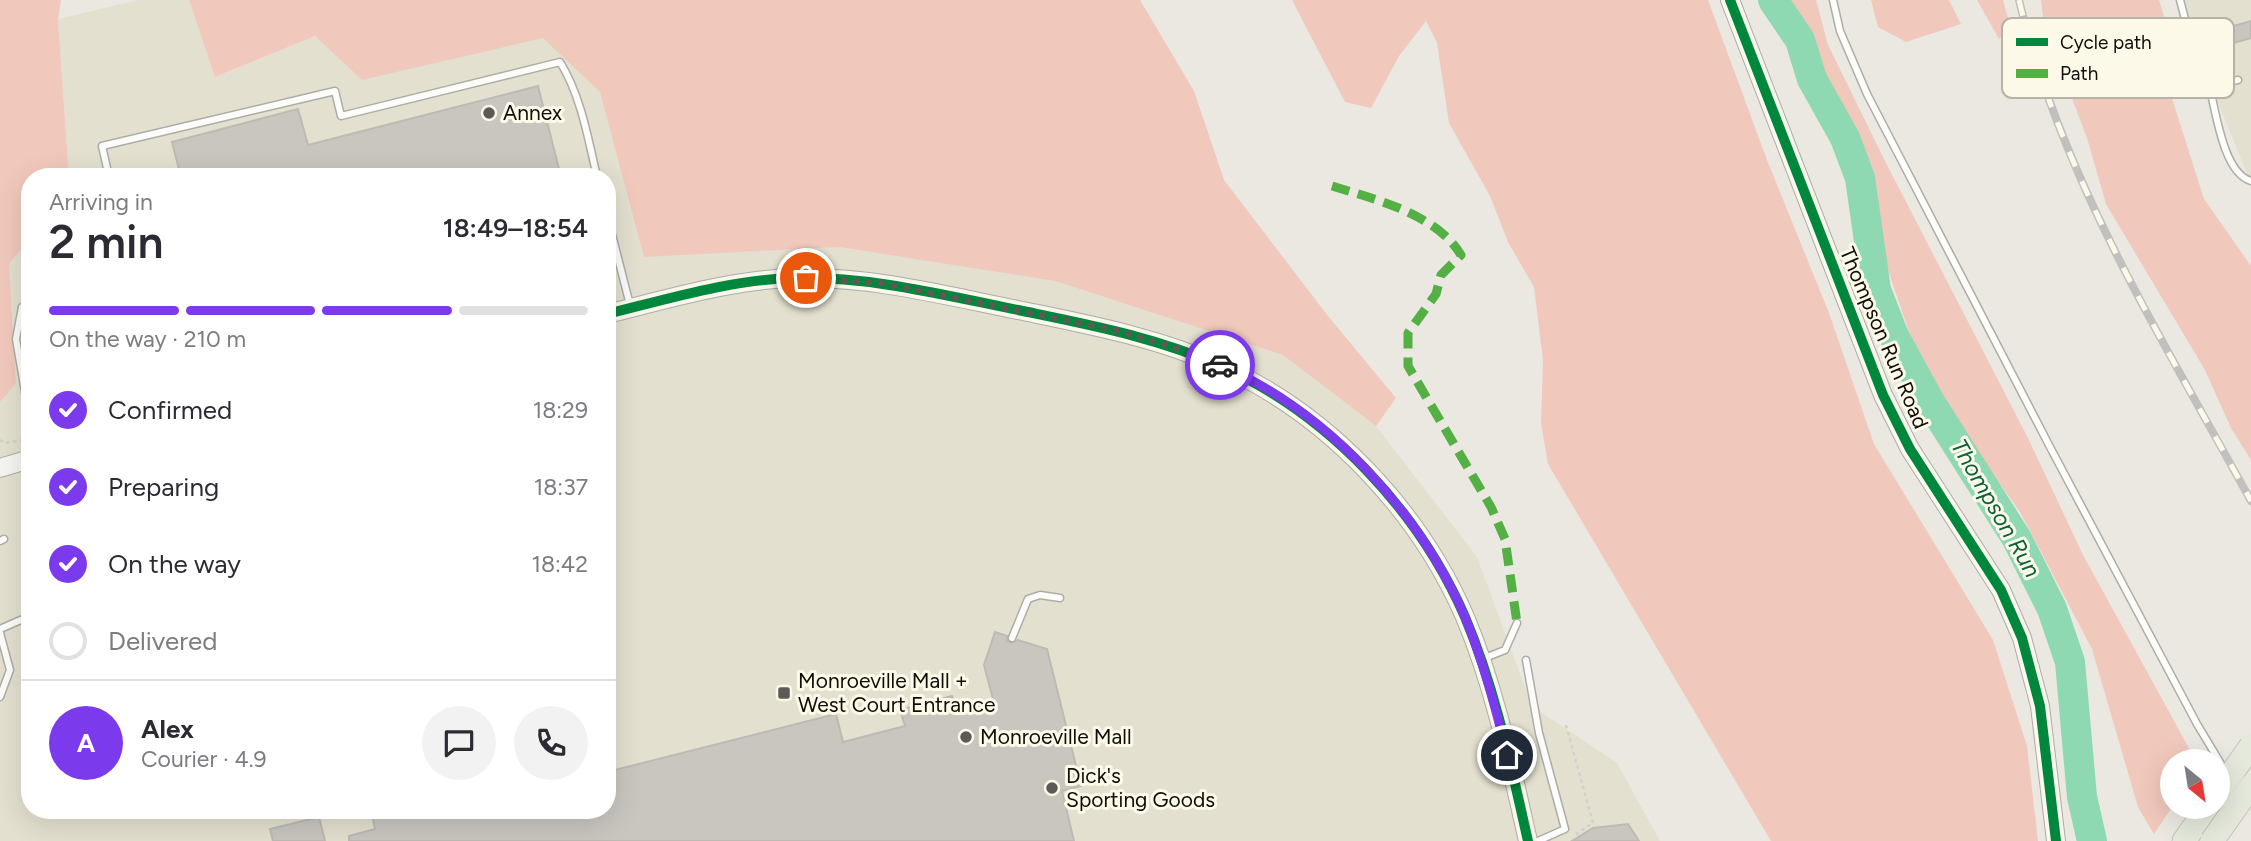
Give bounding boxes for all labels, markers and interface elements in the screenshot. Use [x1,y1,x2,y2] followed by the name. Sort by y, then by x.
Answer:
[2002,18,2234,98] legend
[2060,31,2152,54] text: Cycle path
[2060,62,2098,85] text: Path
[503,100,562,125] place label: Annex
[481,105,497,121] marker: Annex
[49,188,153,216] text: Arriving in
[443,212,588,244] text: 18:49–18:54
[49,214,164,270] text: 2 min
[1835,243,1934,432] street label: Thompson Run Road
[776,248,836,308] pin
[787,259,825,297] icon: bag
[49,325,246,353] text: On the way · 210 m
[1185,330,1255,400] courier
[1201,346,1239,384] icon: car
[49,391,87,429] icon: check
[108,394,232,426] text: Confirmed
[533,396,588,424] text: 18:29
[1945,434,2047,582] water label: Thompson Run
[49,468,87,506] icon: check
[108,471,219,503] text: Preparing
[534,473,588,501] text: 18:37
[49,545,87,583] icon: check
[108,548,241,580] text: On the way
[531,550,588,578] text: 18:42
[108,625,217,657] text: Delivered
[798,668,995,717] place label: Monroeville Mall + West Court Entrance
[776,685,792,701] marker: Monroeville Mall + West Court Entrance
[422,706,496,780] button: chat
[514,706,588,780] button: phone
[141,713,194,745] text: Alex
[980,724,1132,749] place label: Monroeville Mall
[1477,725,1537,785] pin
[77,727,95,759] text: A
[958,729,974,745] marker: Monroeville Mall
[1488,736,1526,774] icon: home
[141,745,267,773] text: Courier · 4.9
[2160,749,2230,819] north arrow
[2160,749,2230,819] map controls
[1066,763,1215,812] place label: Dick's Sporting Goods
[1044,780,1060,796] marker: Dick's Sporting Goods

